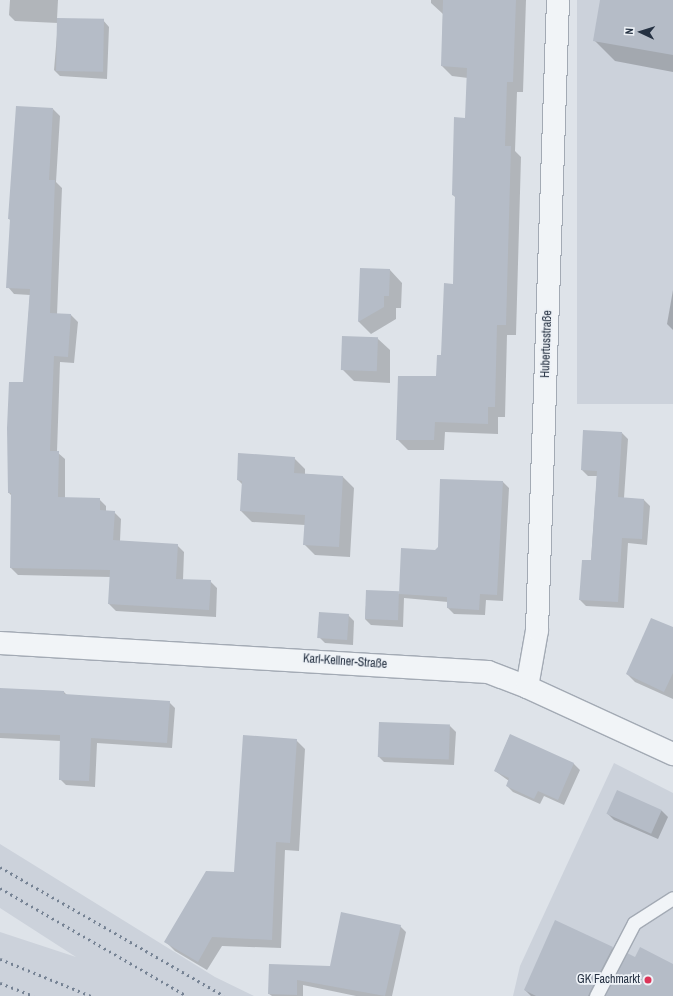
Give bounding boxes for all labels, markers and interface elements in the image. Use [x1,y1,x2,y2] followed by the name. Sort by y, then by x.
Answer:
[621,12,661,52] north arrow
[622,27,636,35] text: N
[539,310,555,378] street label: Hubertusstraße
[302,652,388,672] street label: Karl-Kellner-Straße
[577,973,640,987] place label: GK Fachmarkt
[643,975,653,985] marker: GK Fachmarkt

